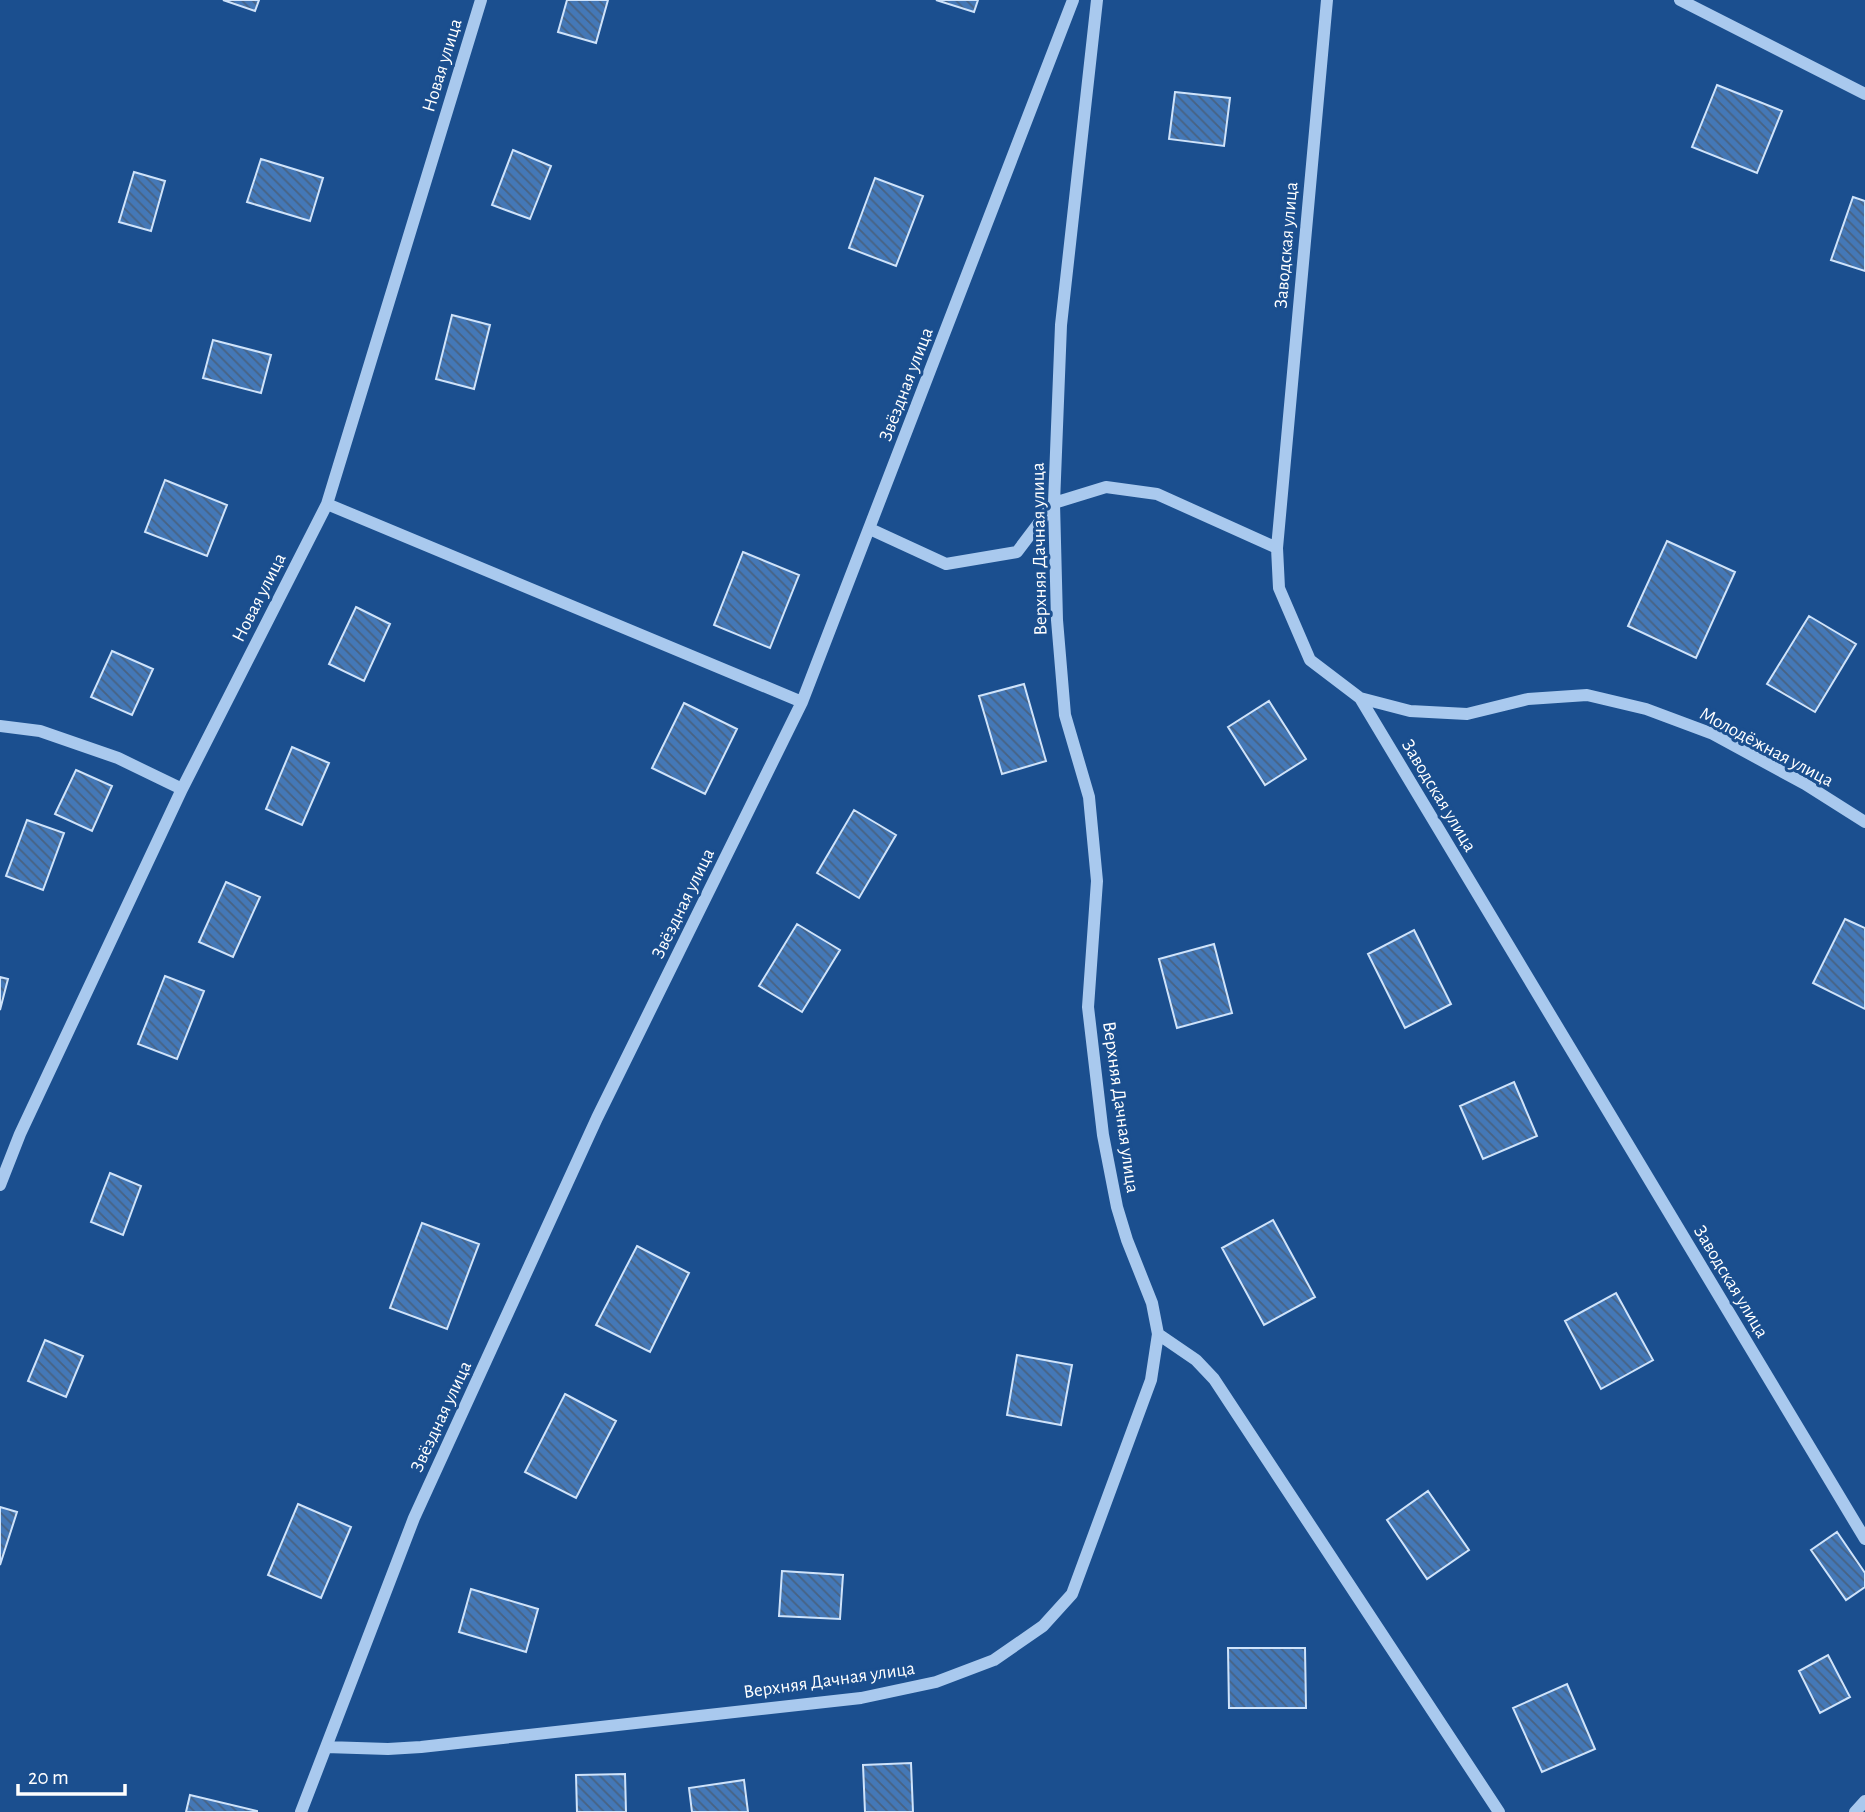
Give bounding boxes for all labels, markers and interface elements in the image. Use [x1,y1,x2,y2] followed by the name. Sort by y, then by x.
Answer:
[419,16,466,114] street label: Новая улица
[1271,181,1302,309] street label: Заводская улица
[876,325,937,444] street label: Звёздная улица
[1028,462,1051,636] street label: Верхняя Дачная улица
[229,550,290,645] street label: Новая улица
[1696,704,1837,791] street label: Молодёжная улица
[1398,736,1480,855] street label: Заводская улица
[648,845,718,962] street label: Звёздная улица
[1099,1020,1142,1195] street label: Верхняя Дачная улица
[1690,1222,1772,1341] street label: Заводская улица
[407,1358,475,1475] street label: Звёздная улица
[742,1659,917,1702] street label: Верхняя Дачная улица
[18,1752,124,1796] scale bar
[28,1767,69,1788] text: 20 m

